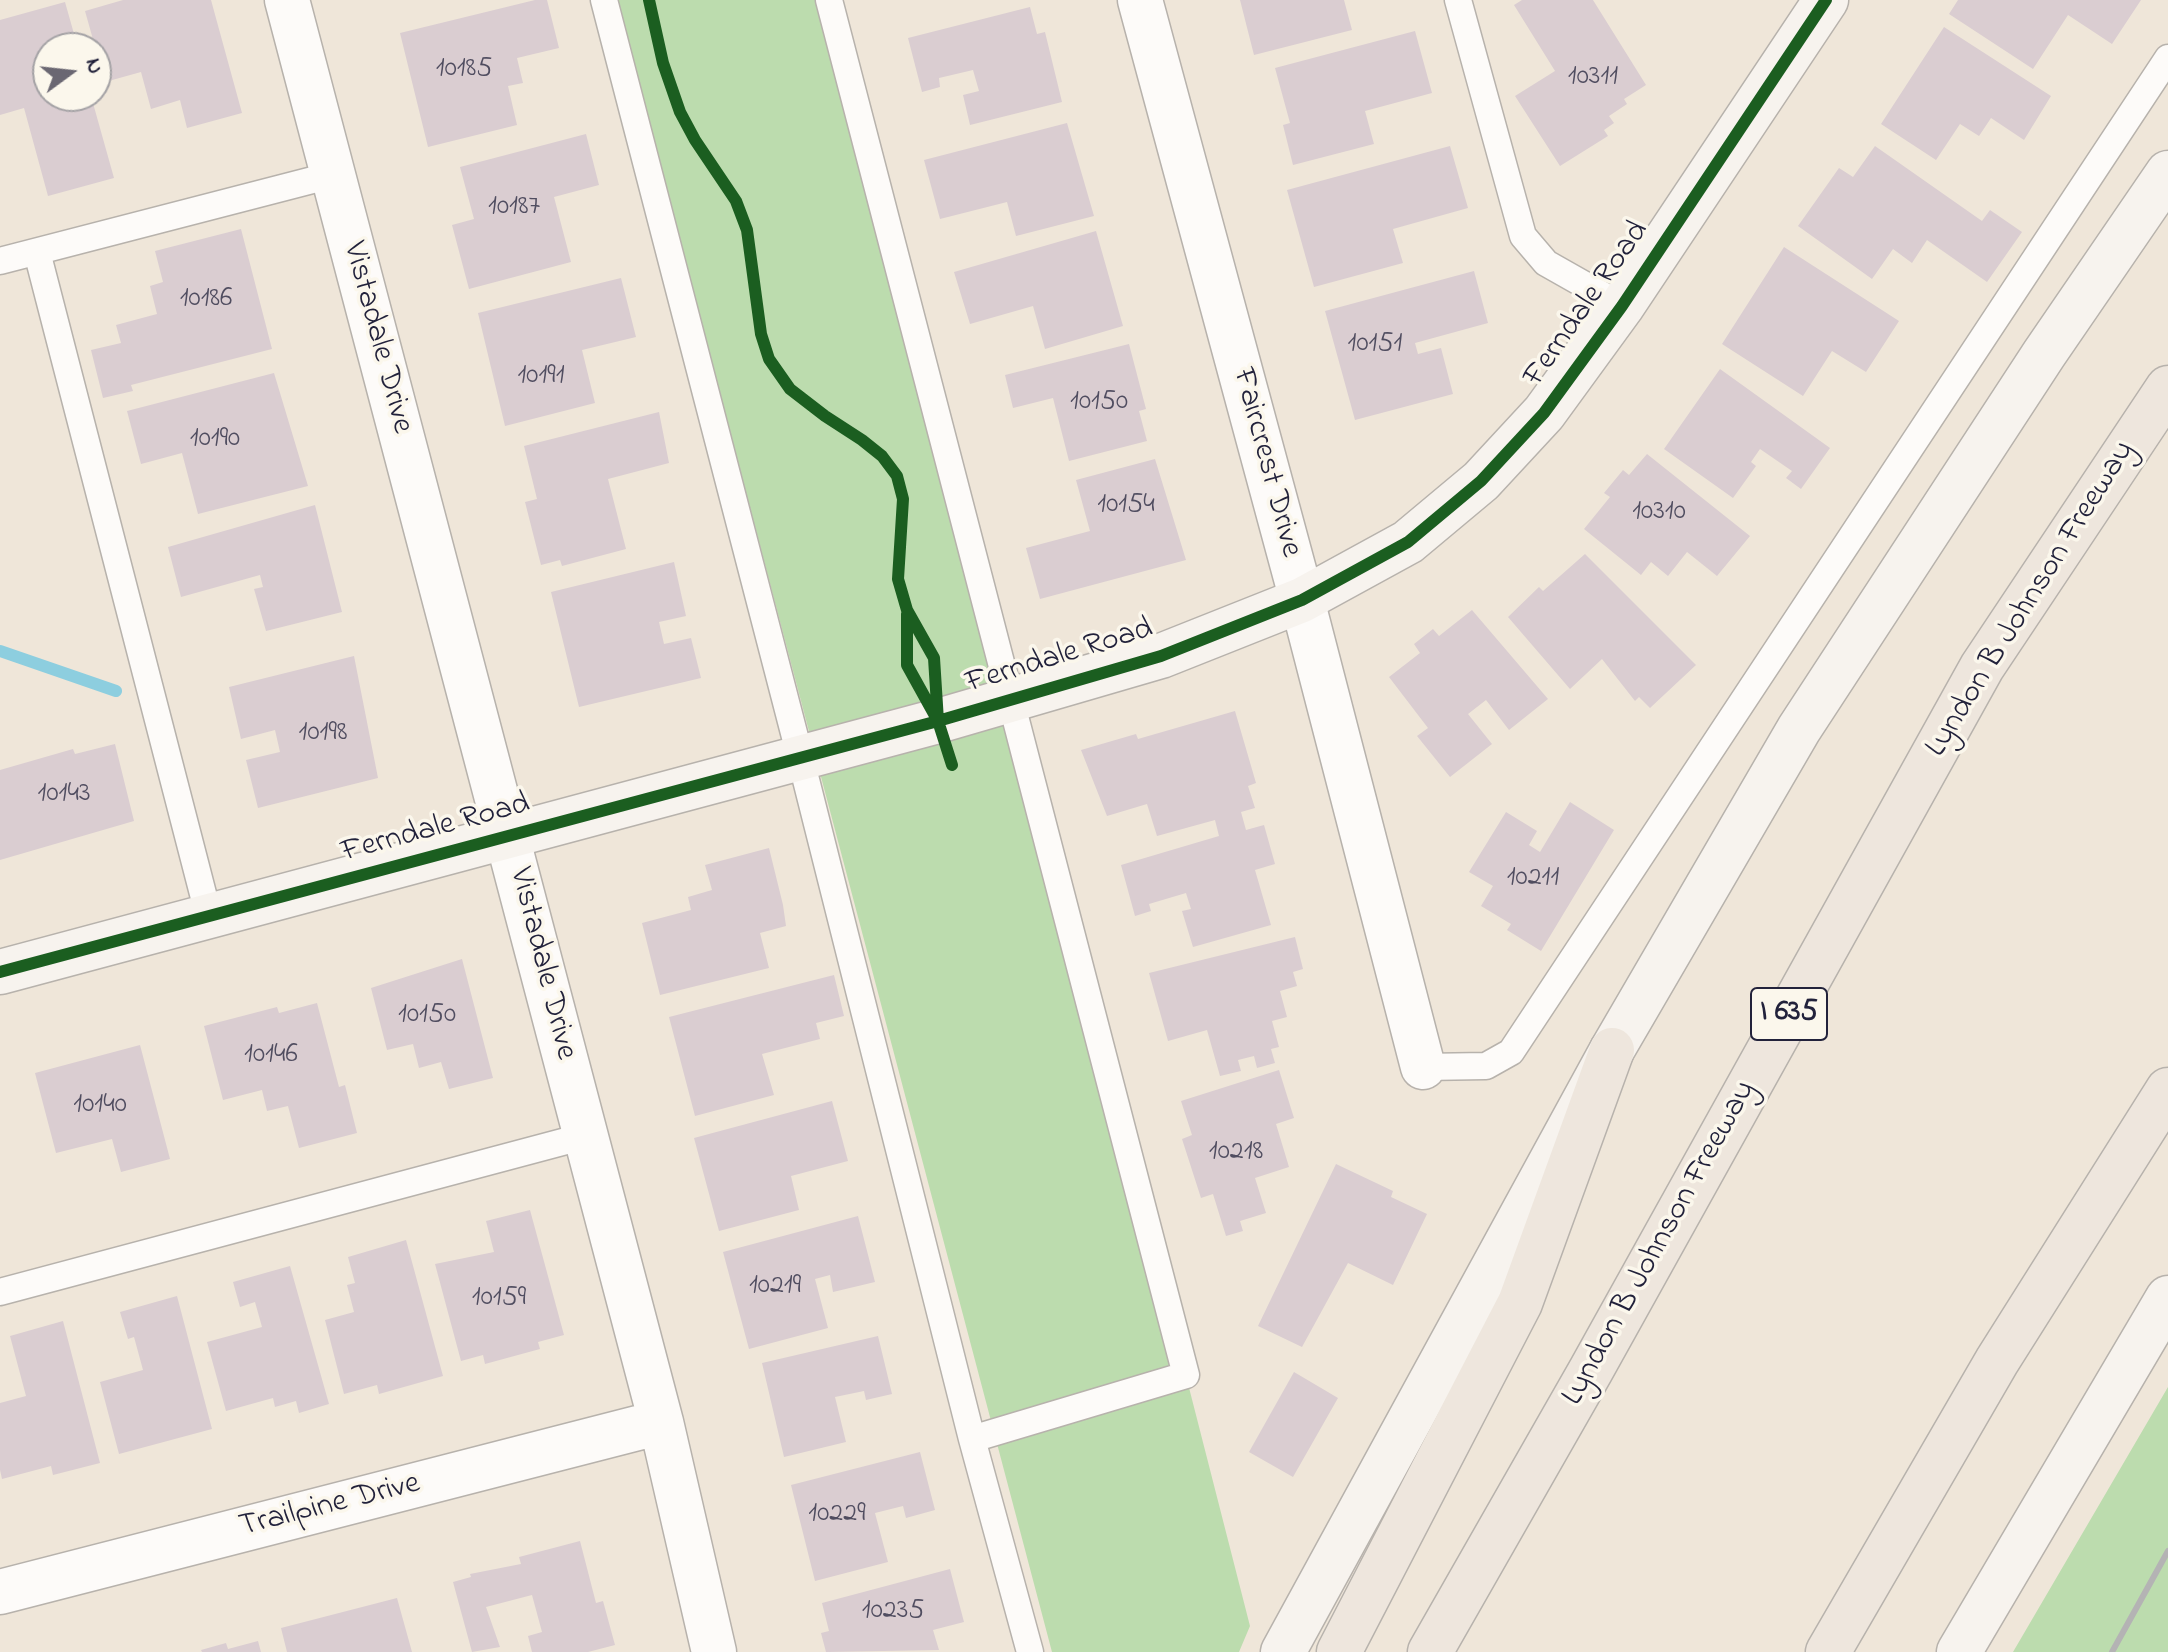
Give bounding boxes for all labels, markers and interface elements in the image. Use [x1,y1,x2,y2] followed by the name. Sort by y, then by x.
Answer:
[32,32,112,112] north arrow
[436,53,492,87] house number: 10185
[76,55,111,78] text: N
[1568,61,1618,95] house number: 10311
[488,191,540,225] house number: 10187
[1517,215,1659,395] street label: Ferndale Road
[332,238,420,438] street label: Vistadale Drive
[180,283,232,317] house number: 10186
[1348,328,1402,362] house number: 10151
[517,360,565,394] house number: 10191
[1221,364,1309,562] street label: Faircrest Drive
[1070,386,1128,420] house number: 10150
[190,423,240,457] house number: 10190
[1919,435,2145,765] street label: Lyndon B Johnson Freeway
[1097,489,1155,523] house number: 10154
[1632,496,1686,530] house number: 10310
[962,611,1158,705] street label: Ferndale Road
[299,717,347,751] house number: 10198
[37,778,91,812] house number: 10143
[338,786,534,874] street label: Ferndale Road
[1507,862,1559,896] house number: 10211
[499,864,583,1064] street label: Vistadale Drive
[1751,988,1827,1040] road number: I 635
[398,999,456,1033] house number: 10150
[244,1039,298,1073] house number: 10146
[1556,1075,1766,1413] street label: Lyndon B Johnson Freeway
[73,1089,127,1123] house number: 10140
[1209,1136,1263,1170] house number: 10218
[749,1270,801,1304] house number: 10219
[472,1282,526,1316] house number: 10159
[236,1466,424,1548] street label: Trailpine Drive
[808,1498,866,1532] house number: 10229
[862,1595,924,1629] house number: 10235

